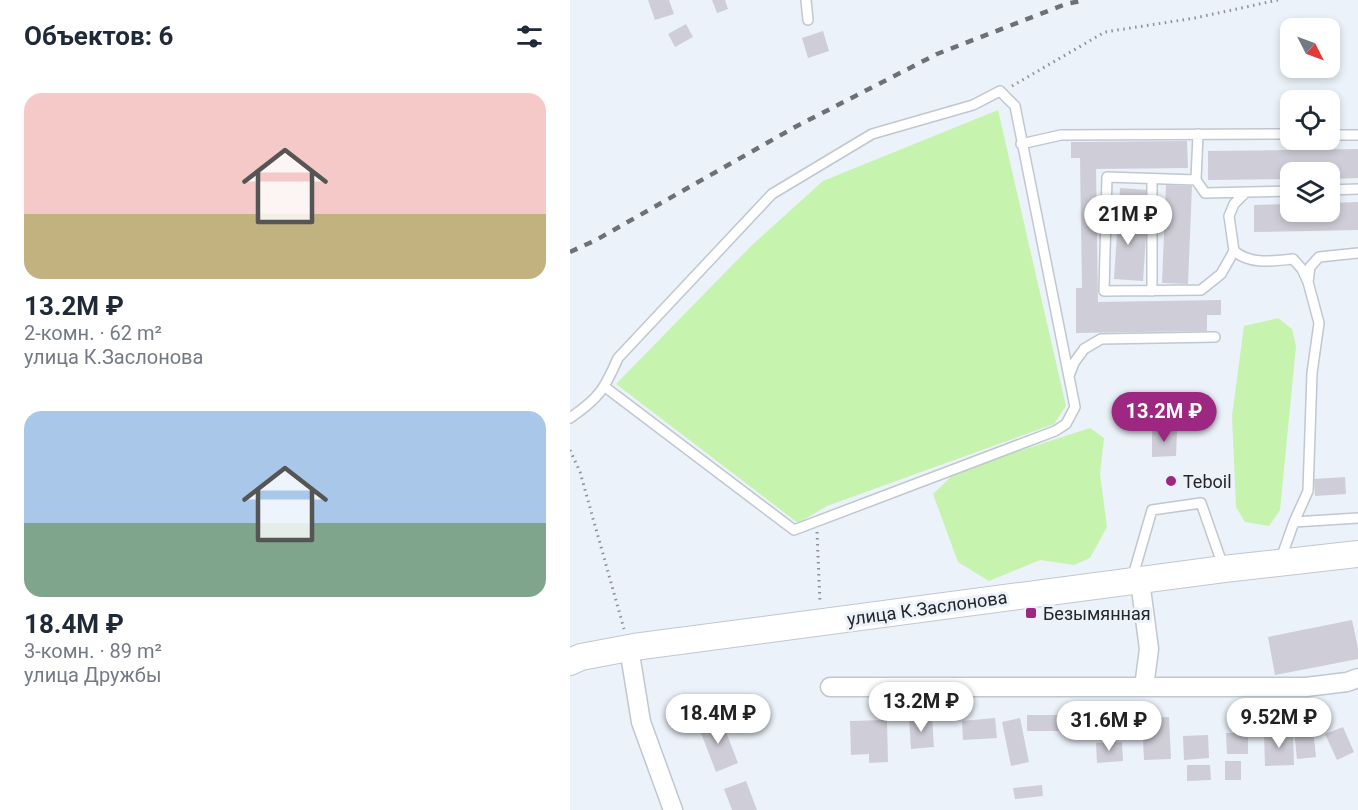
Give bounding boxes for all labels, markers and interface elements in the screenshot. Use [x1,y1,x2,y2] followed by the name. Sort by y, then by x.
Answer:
[1280,18,1340,78] north arrow
[1280,18,1340,222] map controls
[513,20,546,53] icon: filters
[24,21,173,51] text: Объектов: 6
[1280,90,1340,150] button: locate
[231,132,339,240] icon: home
[1280,162,1340,222] button: layers
[1086,195,1170,246] pin: 21M ₽
[1098,202,1158,226] text: 21M ₽
[24,291,124,321] text: 13.2M ₽
[24,321,162,345] text: 2-комн. · 62 m²
[24,345,203,369] text: улица К.Заслонова
[1109,392,1219,443] pin: 13.2M ₽
[1126,399,1202,423] text: 13.2M ₽
[231,450,339,558] icon: home
[1183,471,1232,492] place label: Teboil
[1164,474,1178,488] marker: Teboil
[846,586,1008,630] street label: улица К.Заслонова
[1043,603,1151,624] place label: Безымянная
[1024,606,1038,620] marker: Безымянная
[24,609,124,639] text: 18.4M ₽
[24,639,162,663] text: 3-комн. · 89 m²
[24,663,161,687] text: улица Дружбы
[866,682,976,733] pin: 13.2M ₽
[883,689,959,713] text: 13.2M ₽
[663,694,773,745] pin: 18.4M ₽
[1224,698,1334,749] pin: 9.52M ₽
[680,701,756,725] text: 18.4M ₽
[1054,701,1164,752] pin: 31.6M ₽
[1241,705,1317,729] text: 9.52M ₽
[1071,708,1147,732] text: 31.6M ₽

